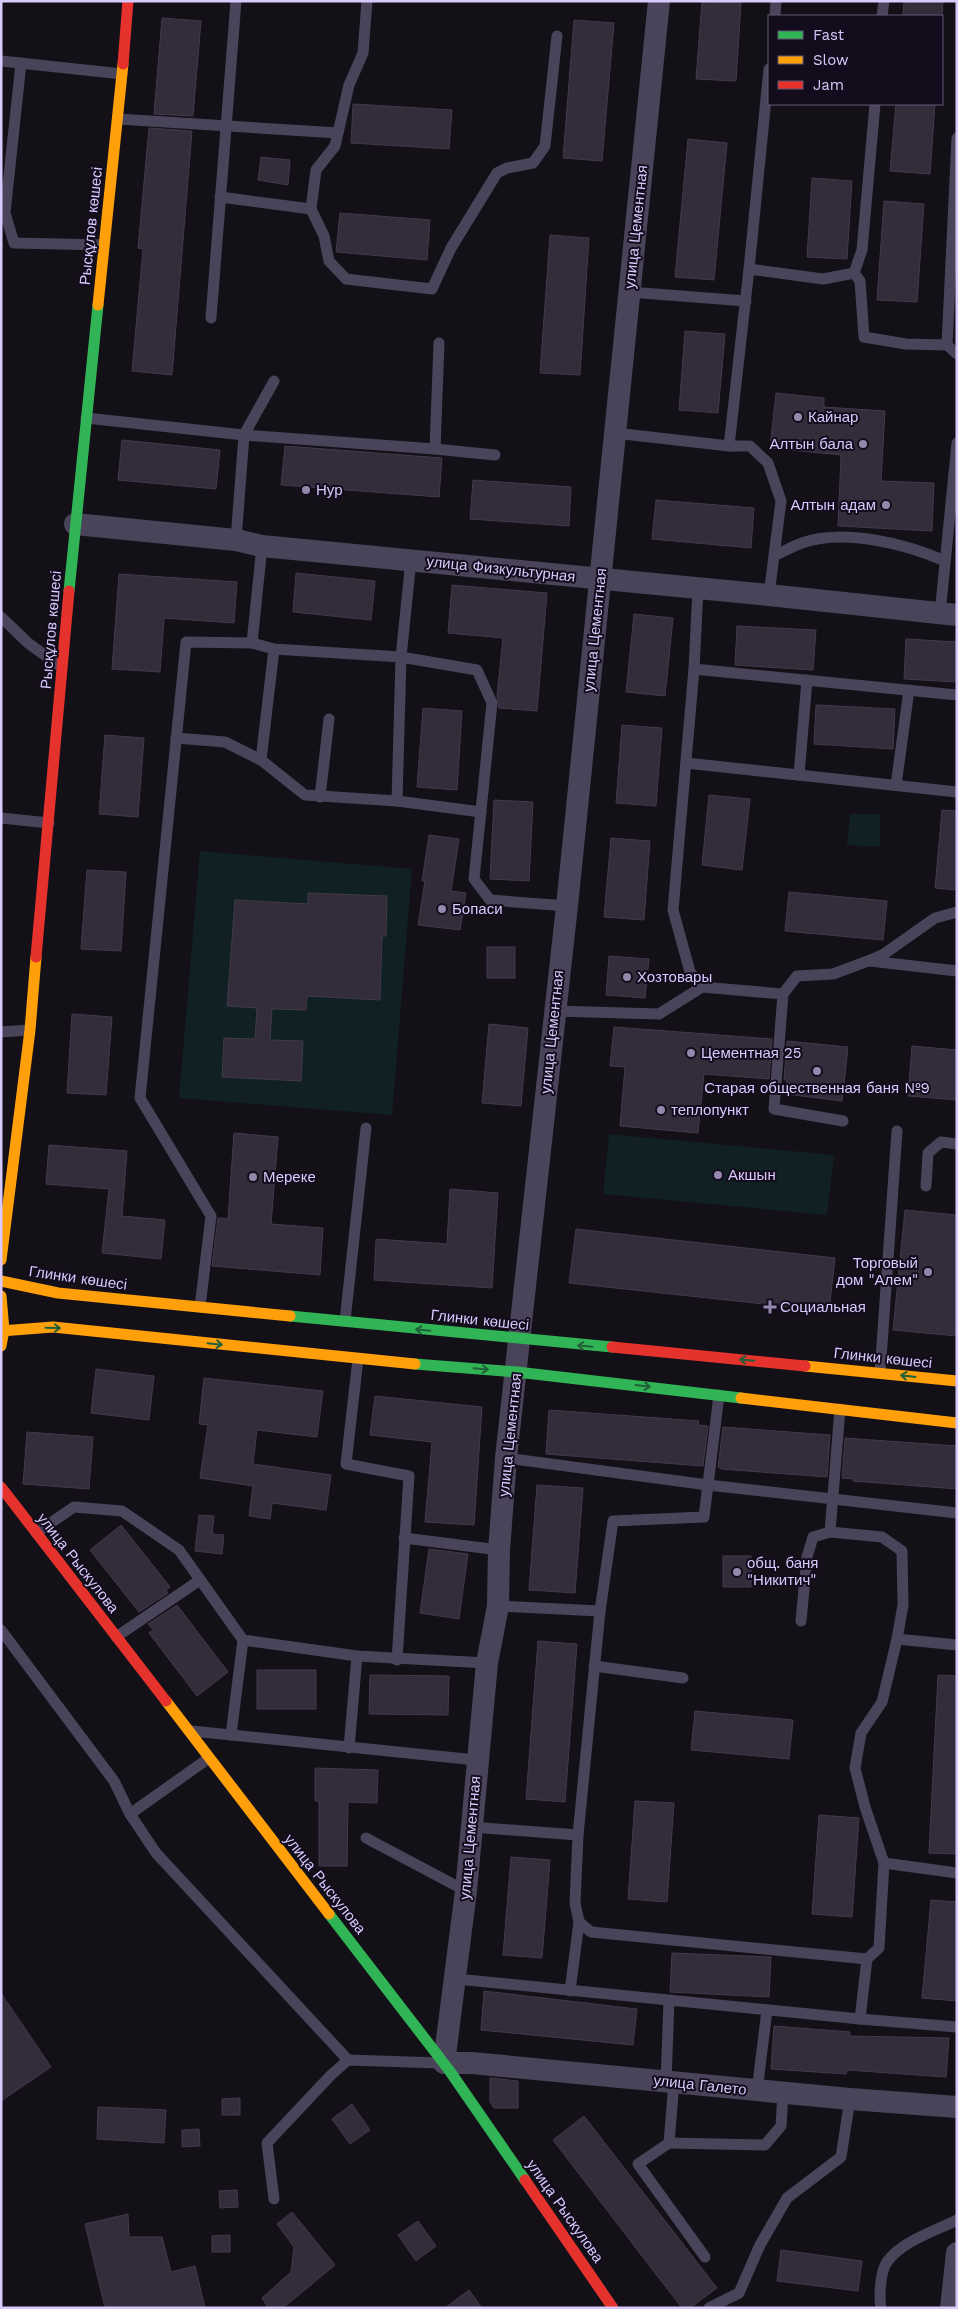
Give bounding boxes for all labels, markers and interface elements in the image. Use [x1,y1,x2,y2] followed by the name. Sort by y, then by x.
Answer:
[768,15,943,105] legend
[813,26,845,44] text: Fast
[813,51,849,69] text: Slow
[813,76,844,94] text: Jam
[621,164,651,290] street label: улица Цементная
[76,166,106,286] street label: Рысқұлов көшесі
[808,408,858,426] place label: Кайнар
[792,411,804,423] marker: Кайнар
[770,435,854,453] place label: Алтын бала
[857,438,869,450] marker: Алтын бала
[316,481,343,499] place label: Нур
[300,484,312,496] marker: Нур
[790,496,876,514] place label: Алтын адам
[880,499,892,511] marker: Алтын адам
[426,552,576,586] street label: улица Физкультурная
[580,567,610,693] street label: улица Цементная
[37,570,65,690] street label: Рысқұлов көшесі
[452,900,503,918] place label: Бопаси
[436,903,448,915] marker: Бопаси
[637,968,712,986] place label: Хозтовары
[537,969,567,1095] street label: улица Цементная
[621,971,633,983] marker: Хозтовары
[701,1044,802,1062] place label: Цементная 25
[685,1047,697,1059] marker: Цементная 25
[811,1065,823,1077] marker: Старая общественная баня №9
[704,1079,930,1097] place label: Старая общественная баня №9
[671,1101,749,1119] place label: теплопункт
[655,1104,667,1116] marker: теплопункт
[728,1166,776,1184] place label: Акшын
[263,1168,316,1186] place label: Мереке
[712,1169,724,1181] marker: Акшын
[247,1171,259,1183] marker: Мереке
[836,1254,918,1289] place label: Торговый дом "Алем"
[28,1262,128,1294] street label: Глинки көшесі
[922,1266,934,1278] marker: Торговый дом "Алем"
[780,1298,866,1316] place label: Социальная
[764,1301,776,1313] marker: Социальная
[430,1306,530,1334] street label: Глинки көшесі
[44,1323,61,1333] one-way arrow
[415,1325,431,1335] one-way arrow
[206,1339,222,1349] one-way arrow
[577,1341,593,1350] one-way arrow
[833,1344,933,1372] street label: Глинки көшесі
[739,1356,755,1365] one-way arrow
[473,1364,489,1373] one-way arrow
[901,1371,917,1381] one-way arrow
[495,1372,525,1498] street label: улица Цементная
[634,1381,650,1391] one-way arrow
[33,1509,123,1617] street label: улица Рыскулова
[747,1554,818,1589] place label: общ. баня "Никитич"
[731,1566,743,1578] marker: общ. баня "Никитич"
[456,1775,484,1901] street label: улица Цементная
[280,1830,370,1938] street label: улица Рыскулова
[653,2071,747,2099] street label: улица Галето
[523,2156,608,2267] street label: улица Рыскулова

